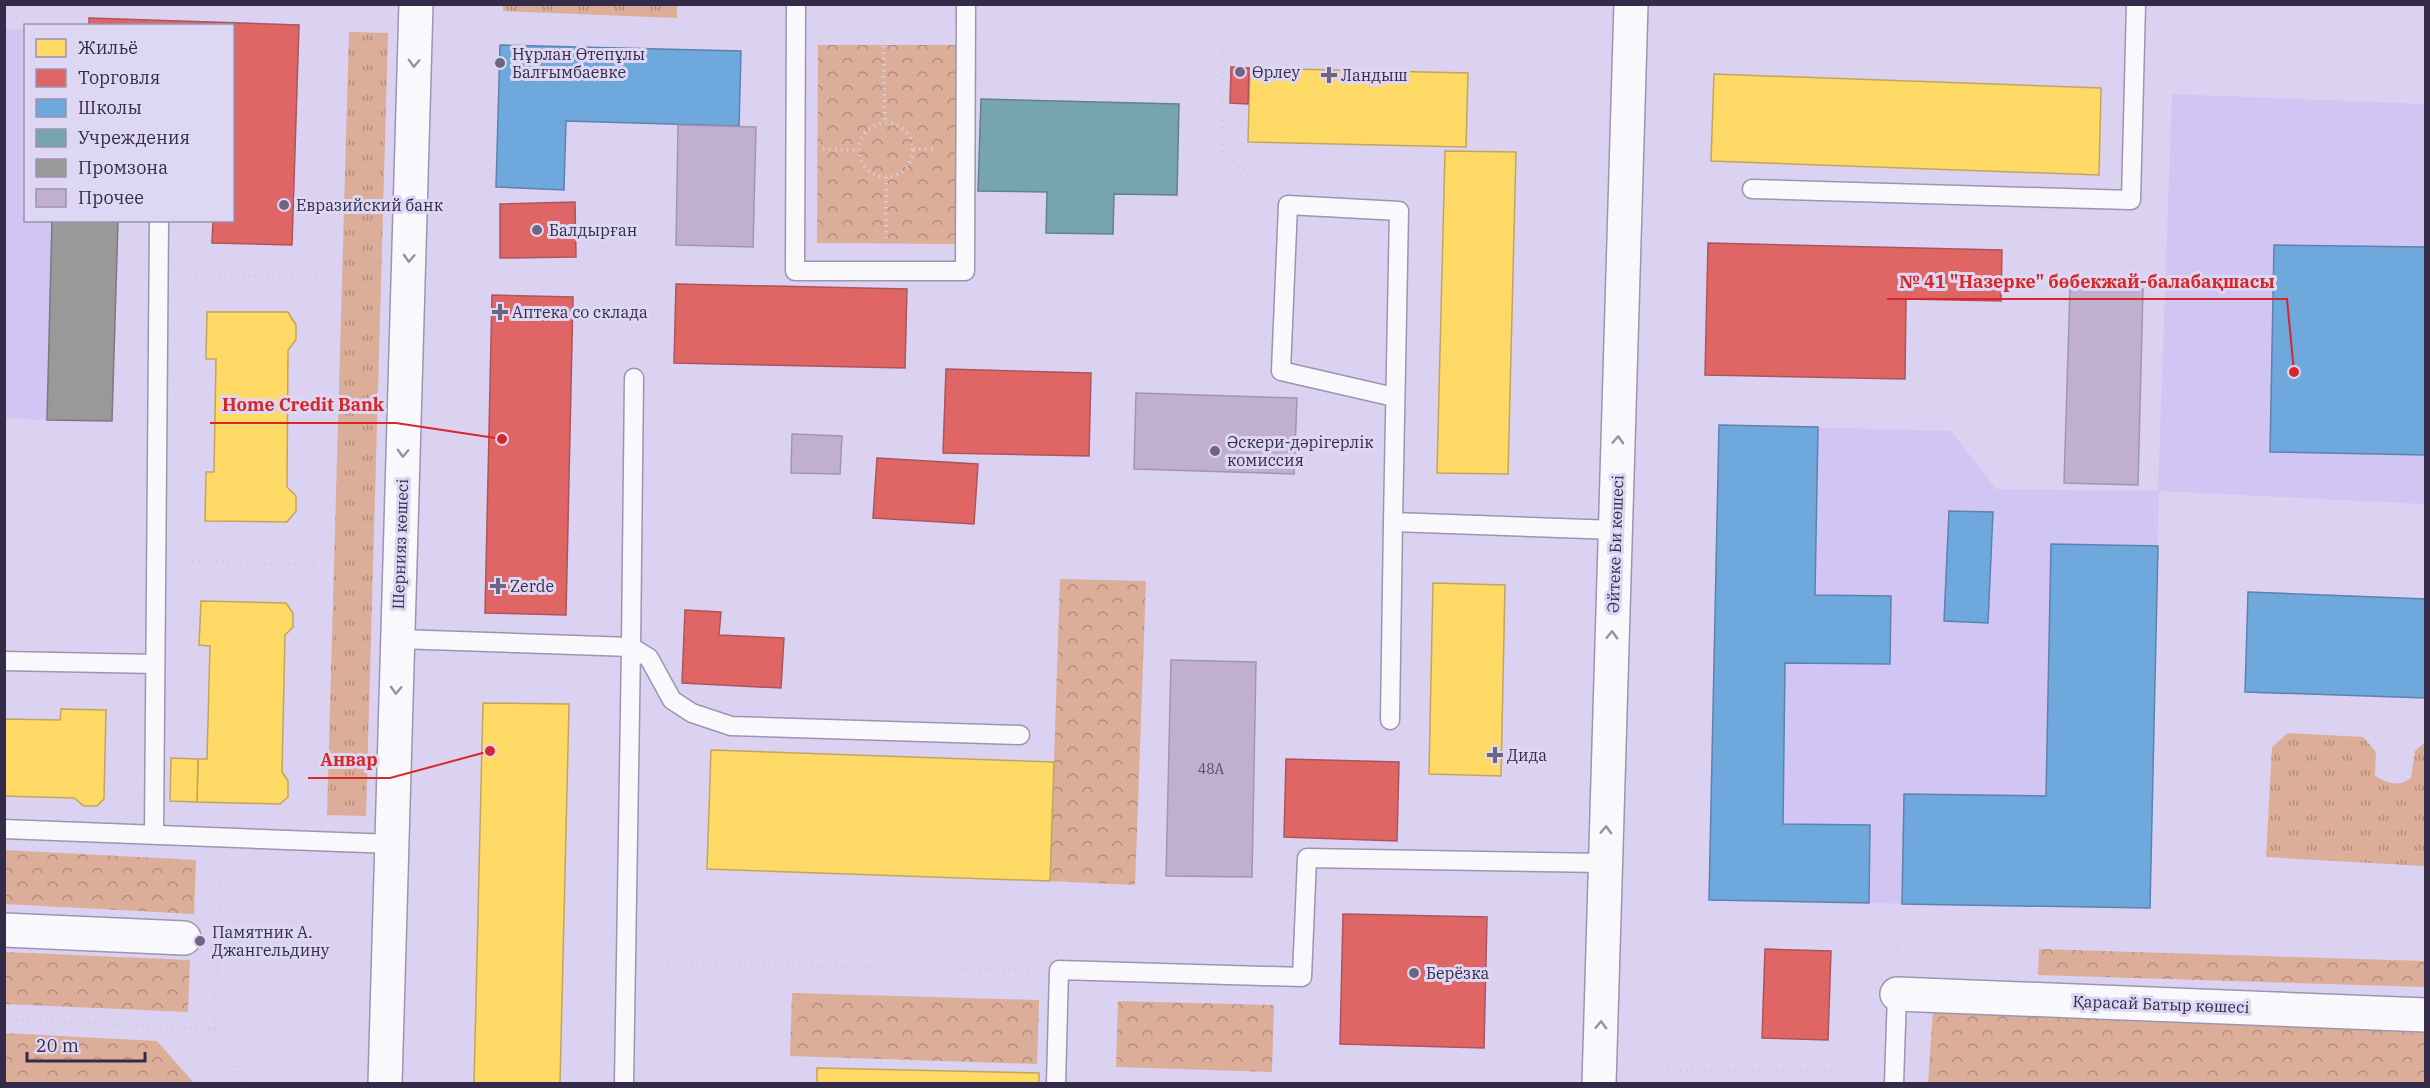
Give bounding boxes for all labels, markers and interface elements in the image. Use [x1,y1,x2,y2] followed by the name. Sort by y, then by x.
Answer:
[24,24,234,222] legend
[78,36,138,59] text: Жильё
[512,44,645,82] place label: Нұрлан Өтепұлы Балғымбаевке
[493,56,507,70] marker: Нұрлан Өтепұлы Балғымбаевке
[408,58,421,67] one-way arrow
[1252,62,1300,82] place label: Өрлеу
[1233,65,1247,79] marker: Өрлеу
[1341,65,1408,85] place label: Ландыш
[78,66,160,89] text: Торговля
[1322,68,1336,82] marker: Ландыш
[78,96,142,119] text: Школы
[78,126,190,149] text: Учреждения
[78,156,168,179] text: Промзона
[78,186,144,209] text: Прочее
[296,195,444,215] place label: Евразийский банк
[277,198,291,212] marker: Евразийский банк
[549,220,637,240] place label: Балдырған
[530,223,544,237] marker: Балдырған
[402,253,415,262] one-way arrow
[1887,263,2287,299] callout: № 41 "Назерке" бөбекжай-балабақшасы
[1899,270,2275,293] text: № 41 "Назерке" бөбекжай-балабақшасы
[512,302,648,322] place label: Аптека со склада
[493,305,507,319] marker: Аптека со склада
[210,387,396,423] callout: Home Credit Bank
[222,393,385,416] text: Home Credit Bank
[1227,432,1374,470] place label: Әскери-дәрігерлік комиссия
[1612,436,1624,445] one-way arrow
[1208,444,1222,458] marker: Әскери-дәрігерлік комиссия
[397,448,409,457] one-way arrow
[1603,475,1627,613] street label: Әйтеке Би көшесі
[388,478,412,610] street label: Шернияз көшесі
[510,576,554,596] place label: Zerde
[491,579,505,593] marker: Zerde
[1606,631,1619,640] one-way arrow
[390,685,403,694] one-way arrow
[308,742,390,778] callout: Анвар
[1507,745,1547,765] place label: Дида
[320,748,378,771] text: Анвар
[1488,748,1502,762] marker: Дида
[1198,760,1225,778] house number: 48А
[1600,826,1613,835] one-way arrow
[212,922,330,960] place label: Памятник А. Джангельдину
[193,934,207,948] marker: Памятник А. Джангельдину
[1426,963,1489,983] place label: Берёзка
[1407,966,1421,980] marker: Берёзка
[2072,991,2250,1017] street label: Қарасай Батыр көшесі
[1594,1021,1607,1030] one-way arrow
[27,1025,146,1063] scale bar
[36,1034,79,1057] text: 20 m

